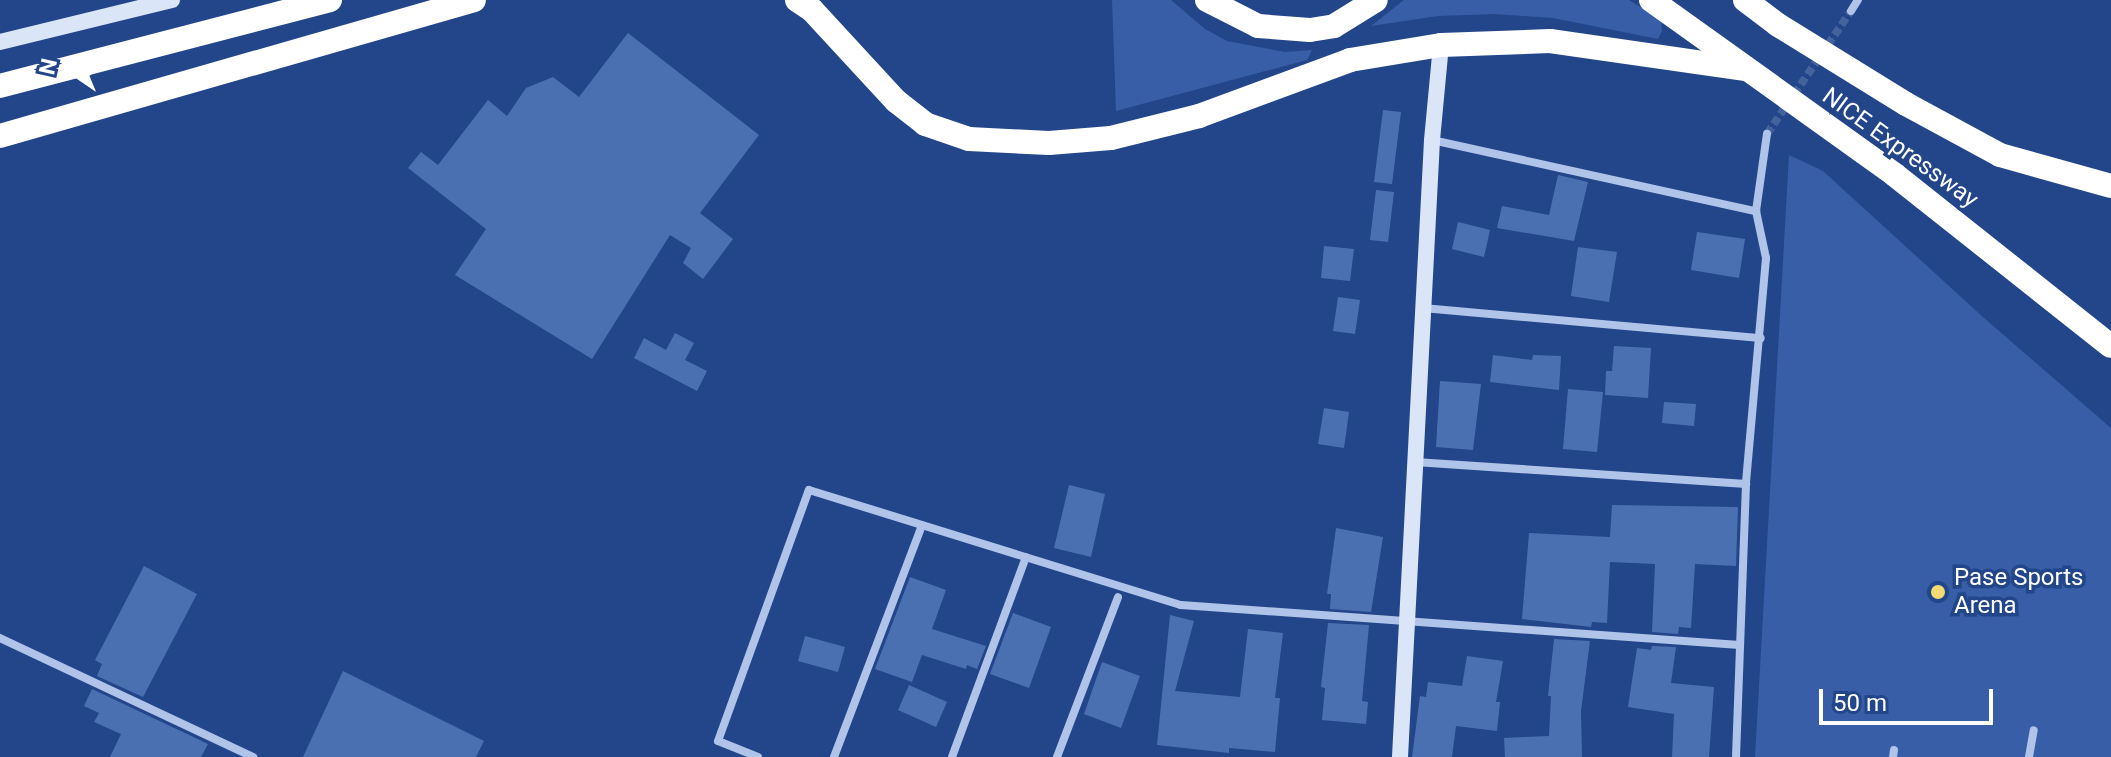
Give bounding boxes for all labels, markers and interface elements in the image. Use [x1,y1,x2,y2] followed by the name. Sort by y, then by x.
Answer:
[32,32,112,112] north arrow
[34,56,62,77] text: N
[1816,82,1984,214] street label: NICE Expressway
[1954,564,2084,620] place label: Pase Sports Arena
[1929,583,1947,601] marker: Pase Sports Arena
[1823,673,1997,723] scale bar
[1833,689,1887,717] text: 50 m

